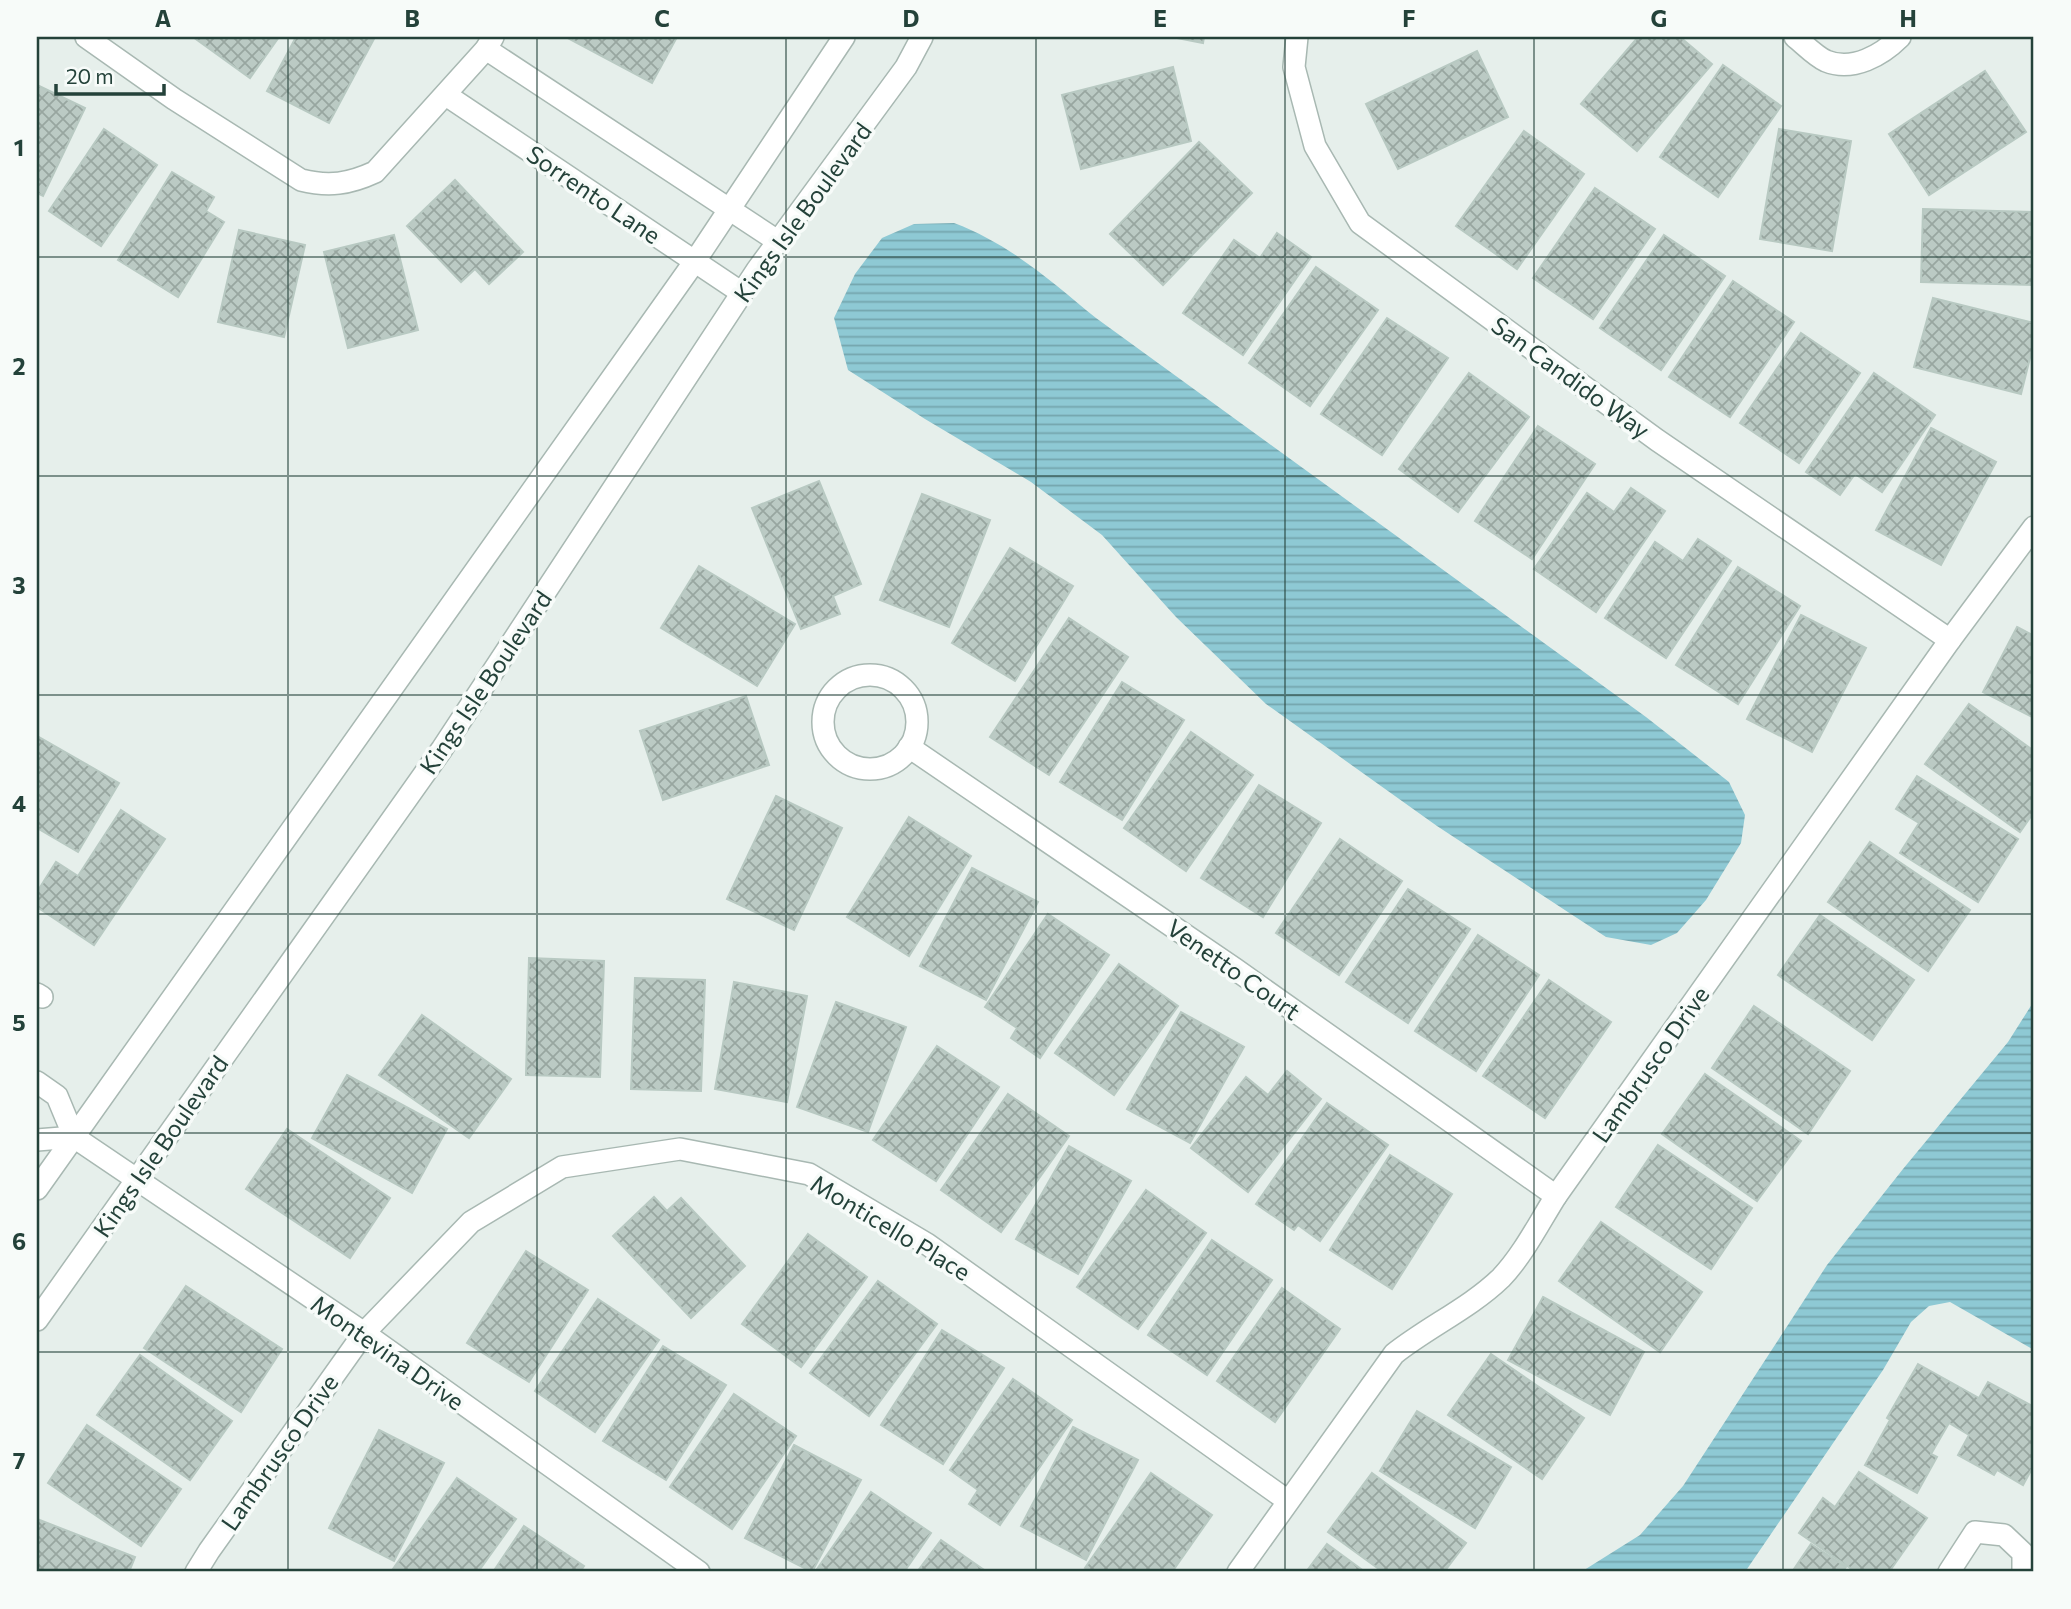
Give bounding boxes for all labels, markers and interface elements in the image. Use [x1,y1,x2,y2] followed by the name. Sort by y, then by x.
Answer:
[155,4,172,32] text: A
[404,4,420,32] text: B
[654,4,670,32] text: C
[903,4,920,32] text: D
[1153,4,1167,32] text: E
[1402,4,1416,32] text: F
[1651,4,1667,32] text: G
[1899,4,1917,32] text: H
[56,52,164,96] scale bar
[66,63,114,88] text: 20 m
[727,117,877,307] street label: Kings Isle Boulevard
[14,133,24,161] text: 1
[522,139,666,249] street label: Sorrento Lane
[1486,310,1656,444] street label: San Candido Way
[12,352,26,380] text: 2
[12,571,26,599] text: 3
[413,585,557,779] street label: Kings Isle Boulevard
[12,789,26,817] text: 4
[1162,912,1306,1026] street label: Venetto Court
[1585,980,1715,1148] street label: Lambrusco Drive
[12,1008,26,1036] text: 5
[86,1050,234,1242] street label: Kings Isle Boulevard
[806,1168,976,1286] street label: Monticello Place
[12,1227,26,1255] text: 6
[306,1288,470,1416] street label: Montevina Drive
[214,1368,344,1536] street label: Lambrusco Drive
[13,1446,25,1474] text: 7

